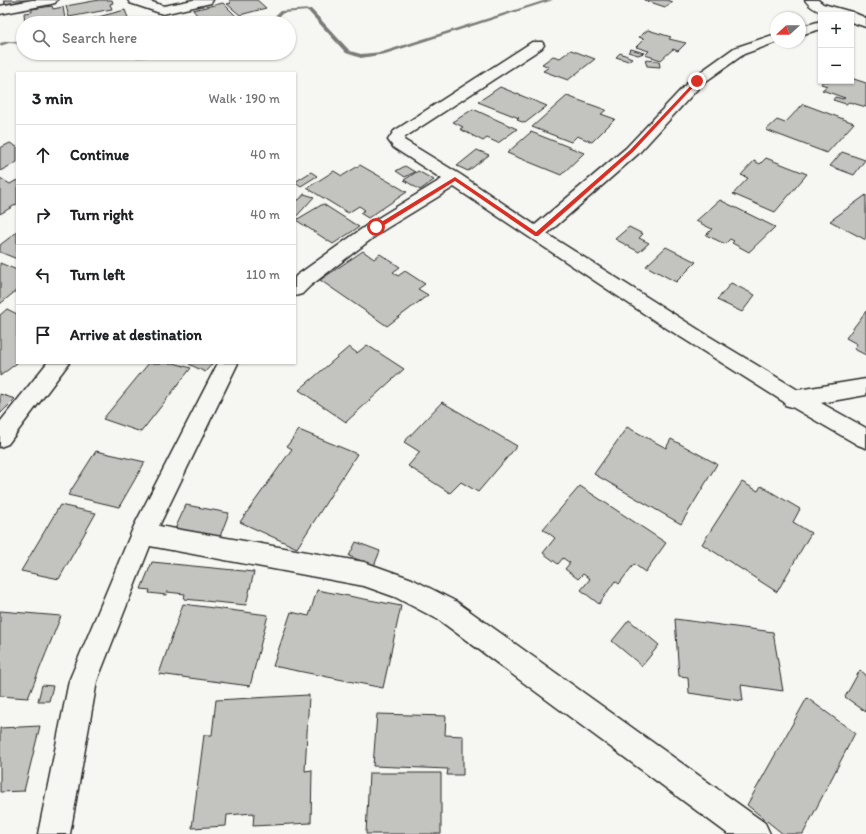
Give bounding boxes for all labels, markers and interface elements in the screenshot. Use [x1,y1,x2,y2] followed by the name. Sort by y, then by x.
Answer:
[770,12,806,48] north arrow
[818,12,854,84] map controls
[818,12,854,48] button: +
[16,16,296,60] search box
[30,27,52,49] icon: search
[62,29,137,47] text: Search here
[818,48,854,84] button: −
[688,72,706,90] route end
[32,88,73,108] text: 3 min
[209,91,280,106] text: Walk · 190 m
[32,144,54,166] icon: ahead
[70,146,129,164] text: Continue
[250,147,280,162] text: 40 m
[32,204,54,226] icon: right
[70,206,134,224] text: Turn right
[250,207,280,222] text: 40 m
[367,218,385,236] route start
[32,264,54,286] icon: left
[70,266,125,284] text: Turn left
[246,267,280,282] text: 110 m
[32,324,54,346] icon: arrive
[70,326,202,344] text: Arrive at destination

